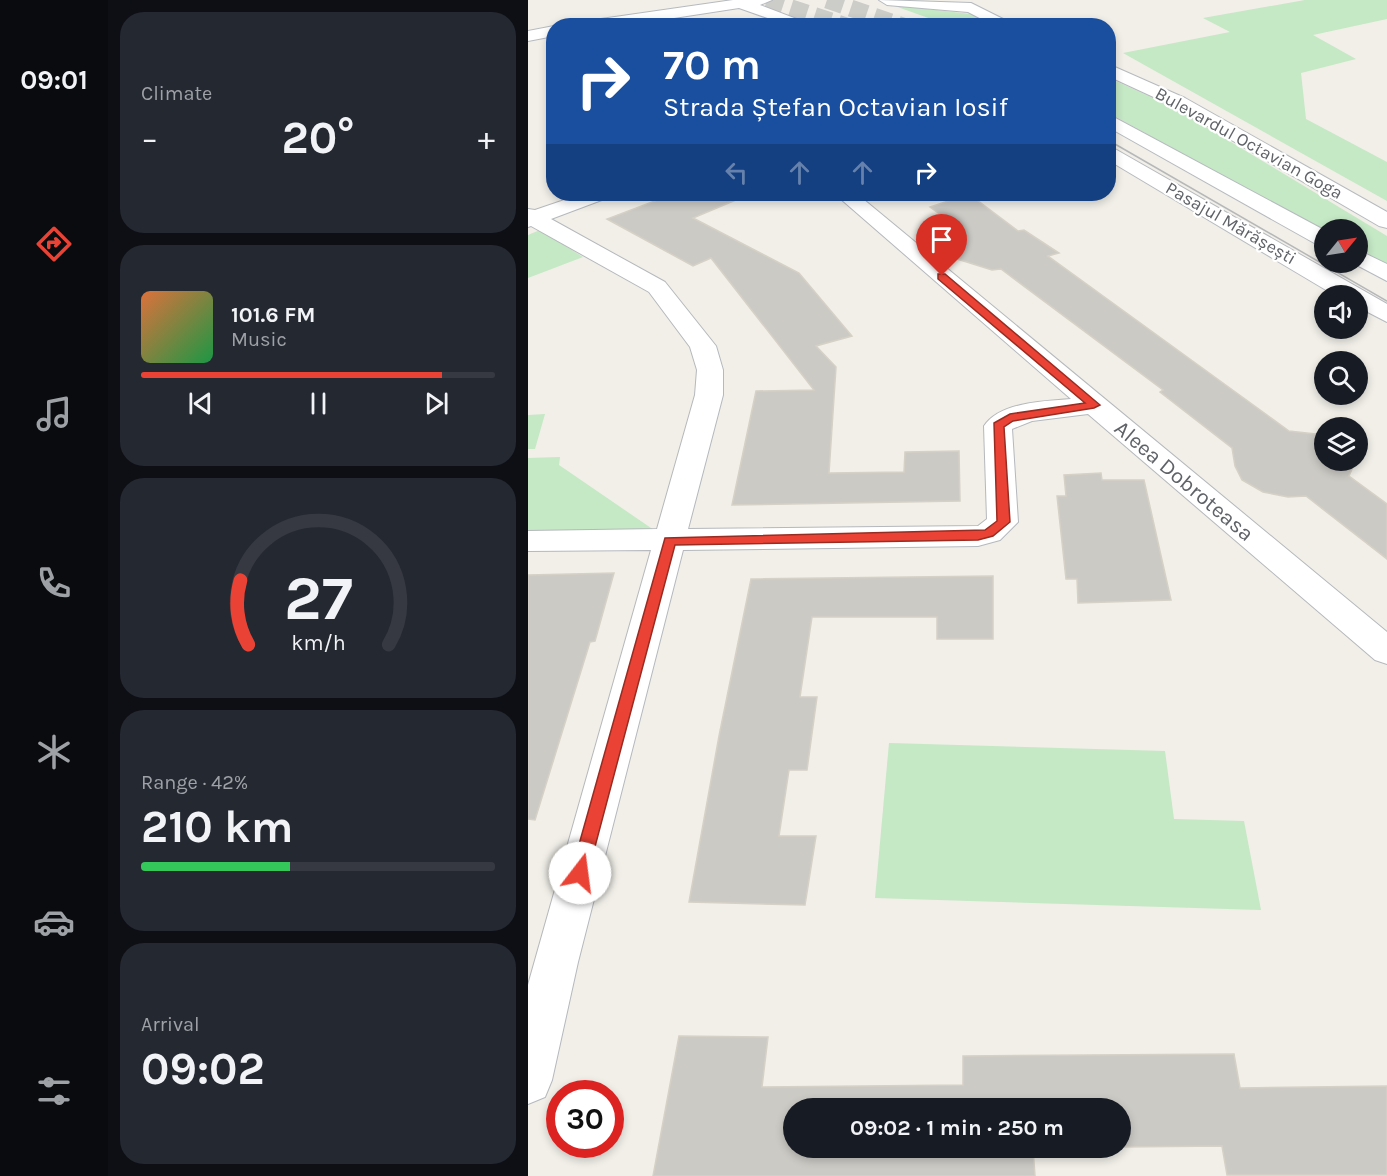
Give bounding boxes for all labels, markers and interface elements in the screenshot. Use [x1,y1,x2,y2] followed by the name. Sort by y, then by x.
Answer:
[663,40,761,90] text: 70 m
[564,42,642,120] icon: right
[20,64,88,96] text: 09:01
[141,82,212,105] text: Climate
[1151,82,1347,204] street label: Bulevardul Octavian Goga
[663,91,1008,123] text: Strada Ștefan Octavian Iosif
[281,112,355,164] text: 20°
[141,119,158,157] text: −
[478,119,495,157] text: +
[720,156,753,189] icon: left
[783,156,816,189] icon: ahead
[846,156,879,189] icon: ahead
[909,156,942,189] icon: right
[1162,177,1300,269] street label: Pasajul Mărășești
[916,214,967,276] pin
[1314,219,1368,273] north arrow
[1314,219,1368,471] map controls
[33,223,75,265] icon: directions
[925,223,958,256] icon: arrive
[1314,285,1368,339] button: sound
[231,302,316,328] text: 101.6 FM
[231,328,287,351] text: Music
[1314,351,1368,405] button: search
[184,387,217,420] icon: previous
[302,387,335,420] icon: pause
[420,387,453,420] icon: next
[33,393,75,435] icon: music
[1109,415,1259,547] street label: Aleea Dobroteasa
[1314,417,1368,471] button: layers
[33,562,75,604] icon: phone
[284,562,352,635] text: 27
[291,630,345,655] text: km/h
[33,731,75,773] icon: climate
[141,771,248,794] text: Range · 42%
[141,801,293,853] text: 210 km
[548,841,612,905] position arrow
[33,901,75,943] icon: car
[141,1013,200,1036] text: Arrival
[141,1043,265,1095] text: 09:02
[33,1070,75,1112] icon: filters
[546,1080,624,1158] speed limit sign: 30
[850,1115,1064,1141] text: 09:02 · 1 min · 250 m

